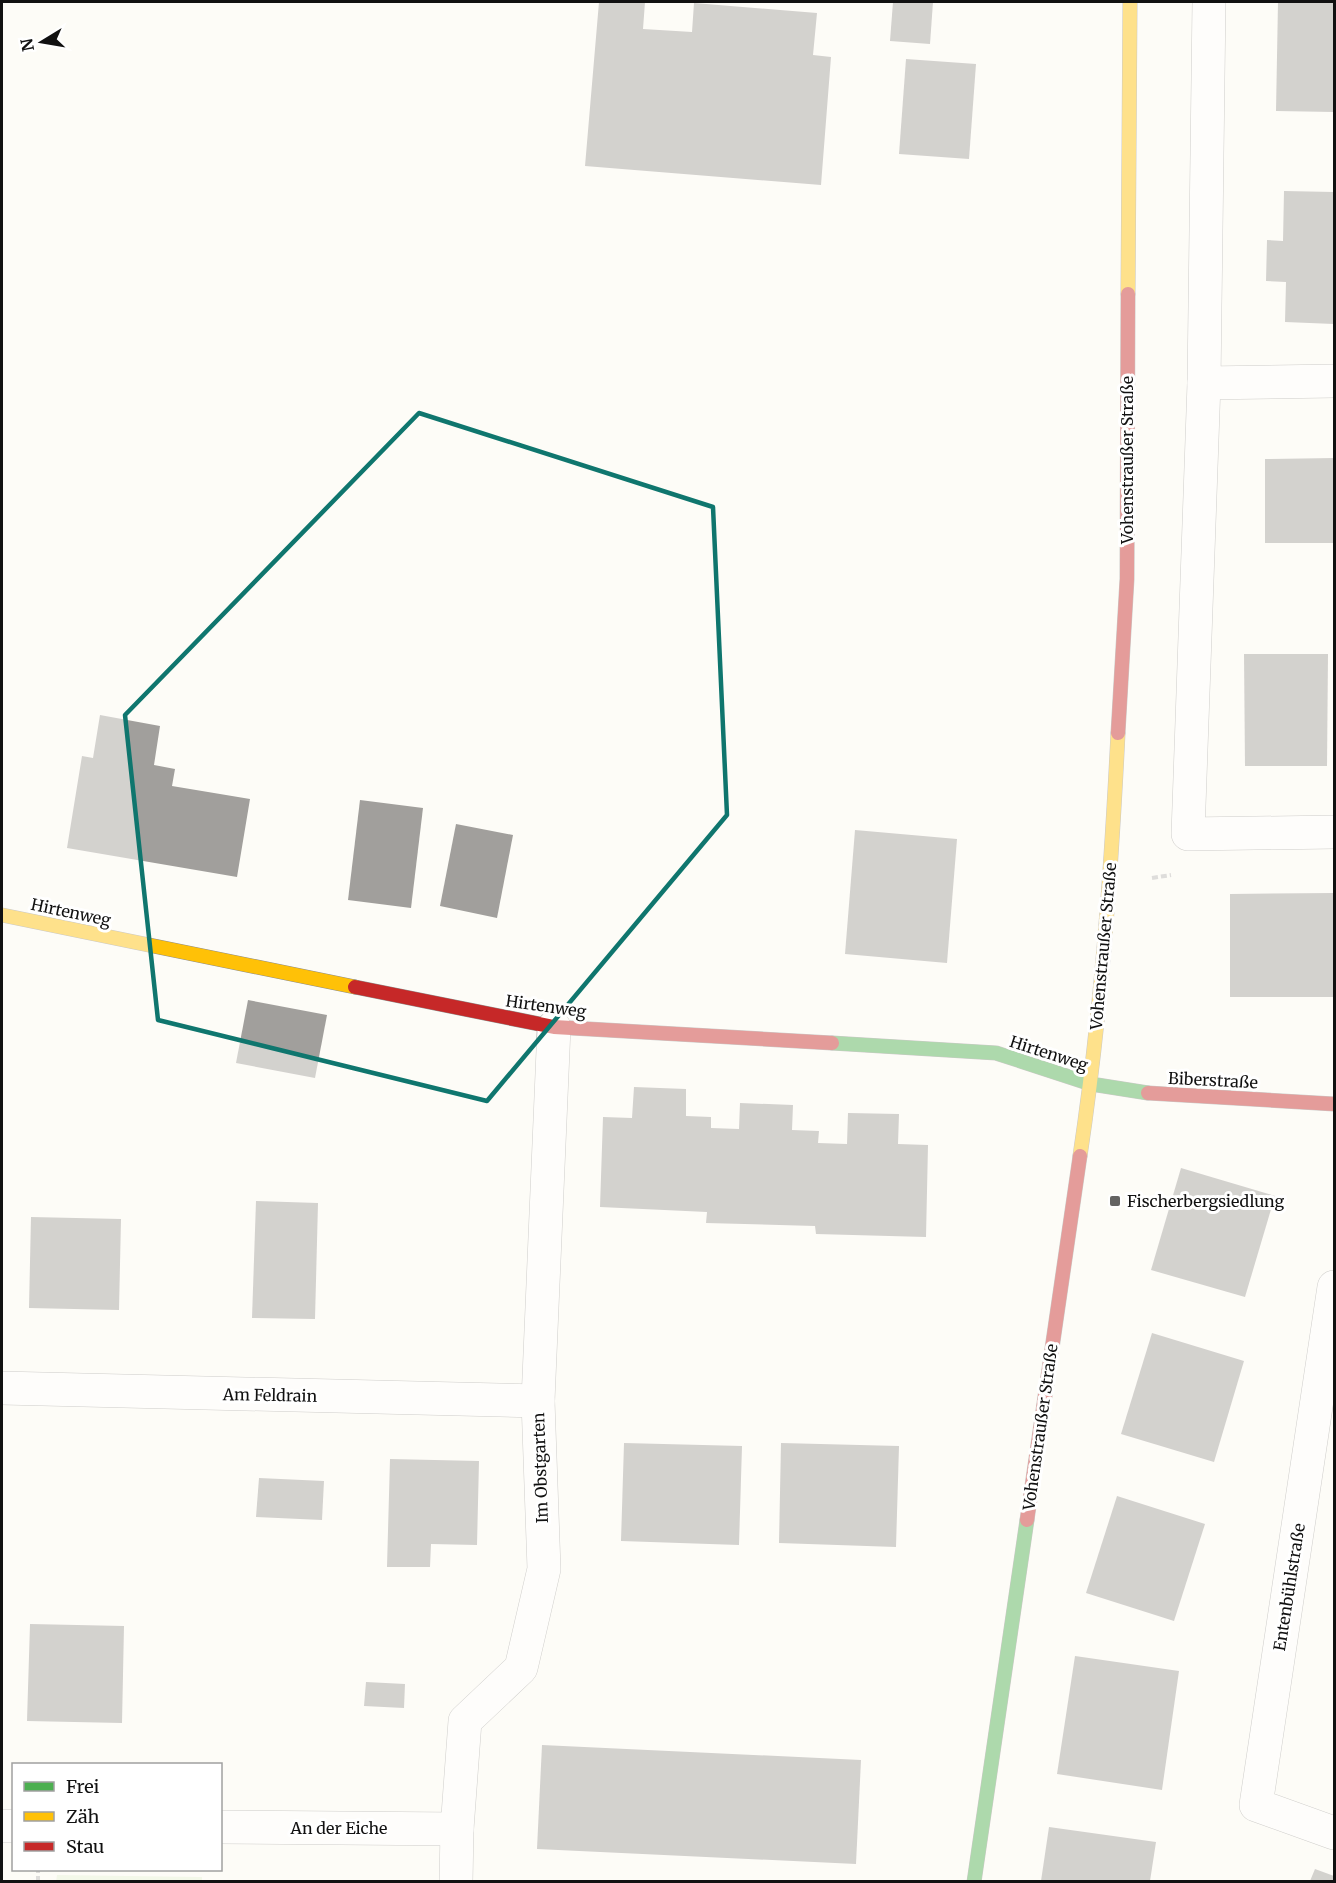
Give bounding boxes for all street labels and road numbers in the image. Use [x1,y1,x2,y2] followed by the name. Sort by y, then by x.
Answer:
[1117,376,1137,545] street label: Vohenstraußer Straße
[1086,861,1120,1032] street label: Vohenstraußer Straße
[29,894,113,930] street label: Hirtenweg
[504,990,588,1022] street label: Hirtenweg
[1007,1031,1091,1075] street label: Hirtenweg
[1168,1068,1258,1092] street label: Biberstraße
[1018,1342,1062,1513] street label: Vohenstraußer Straße
[222,1384,318,1406] street label: Am Feldrain
[528,1412,552,1524] street label: Im Obstgarten
[1269,1522,1309,1652] street label: Entenbühlstraße
[290,1818,387,1838] street label: An der Eiche

